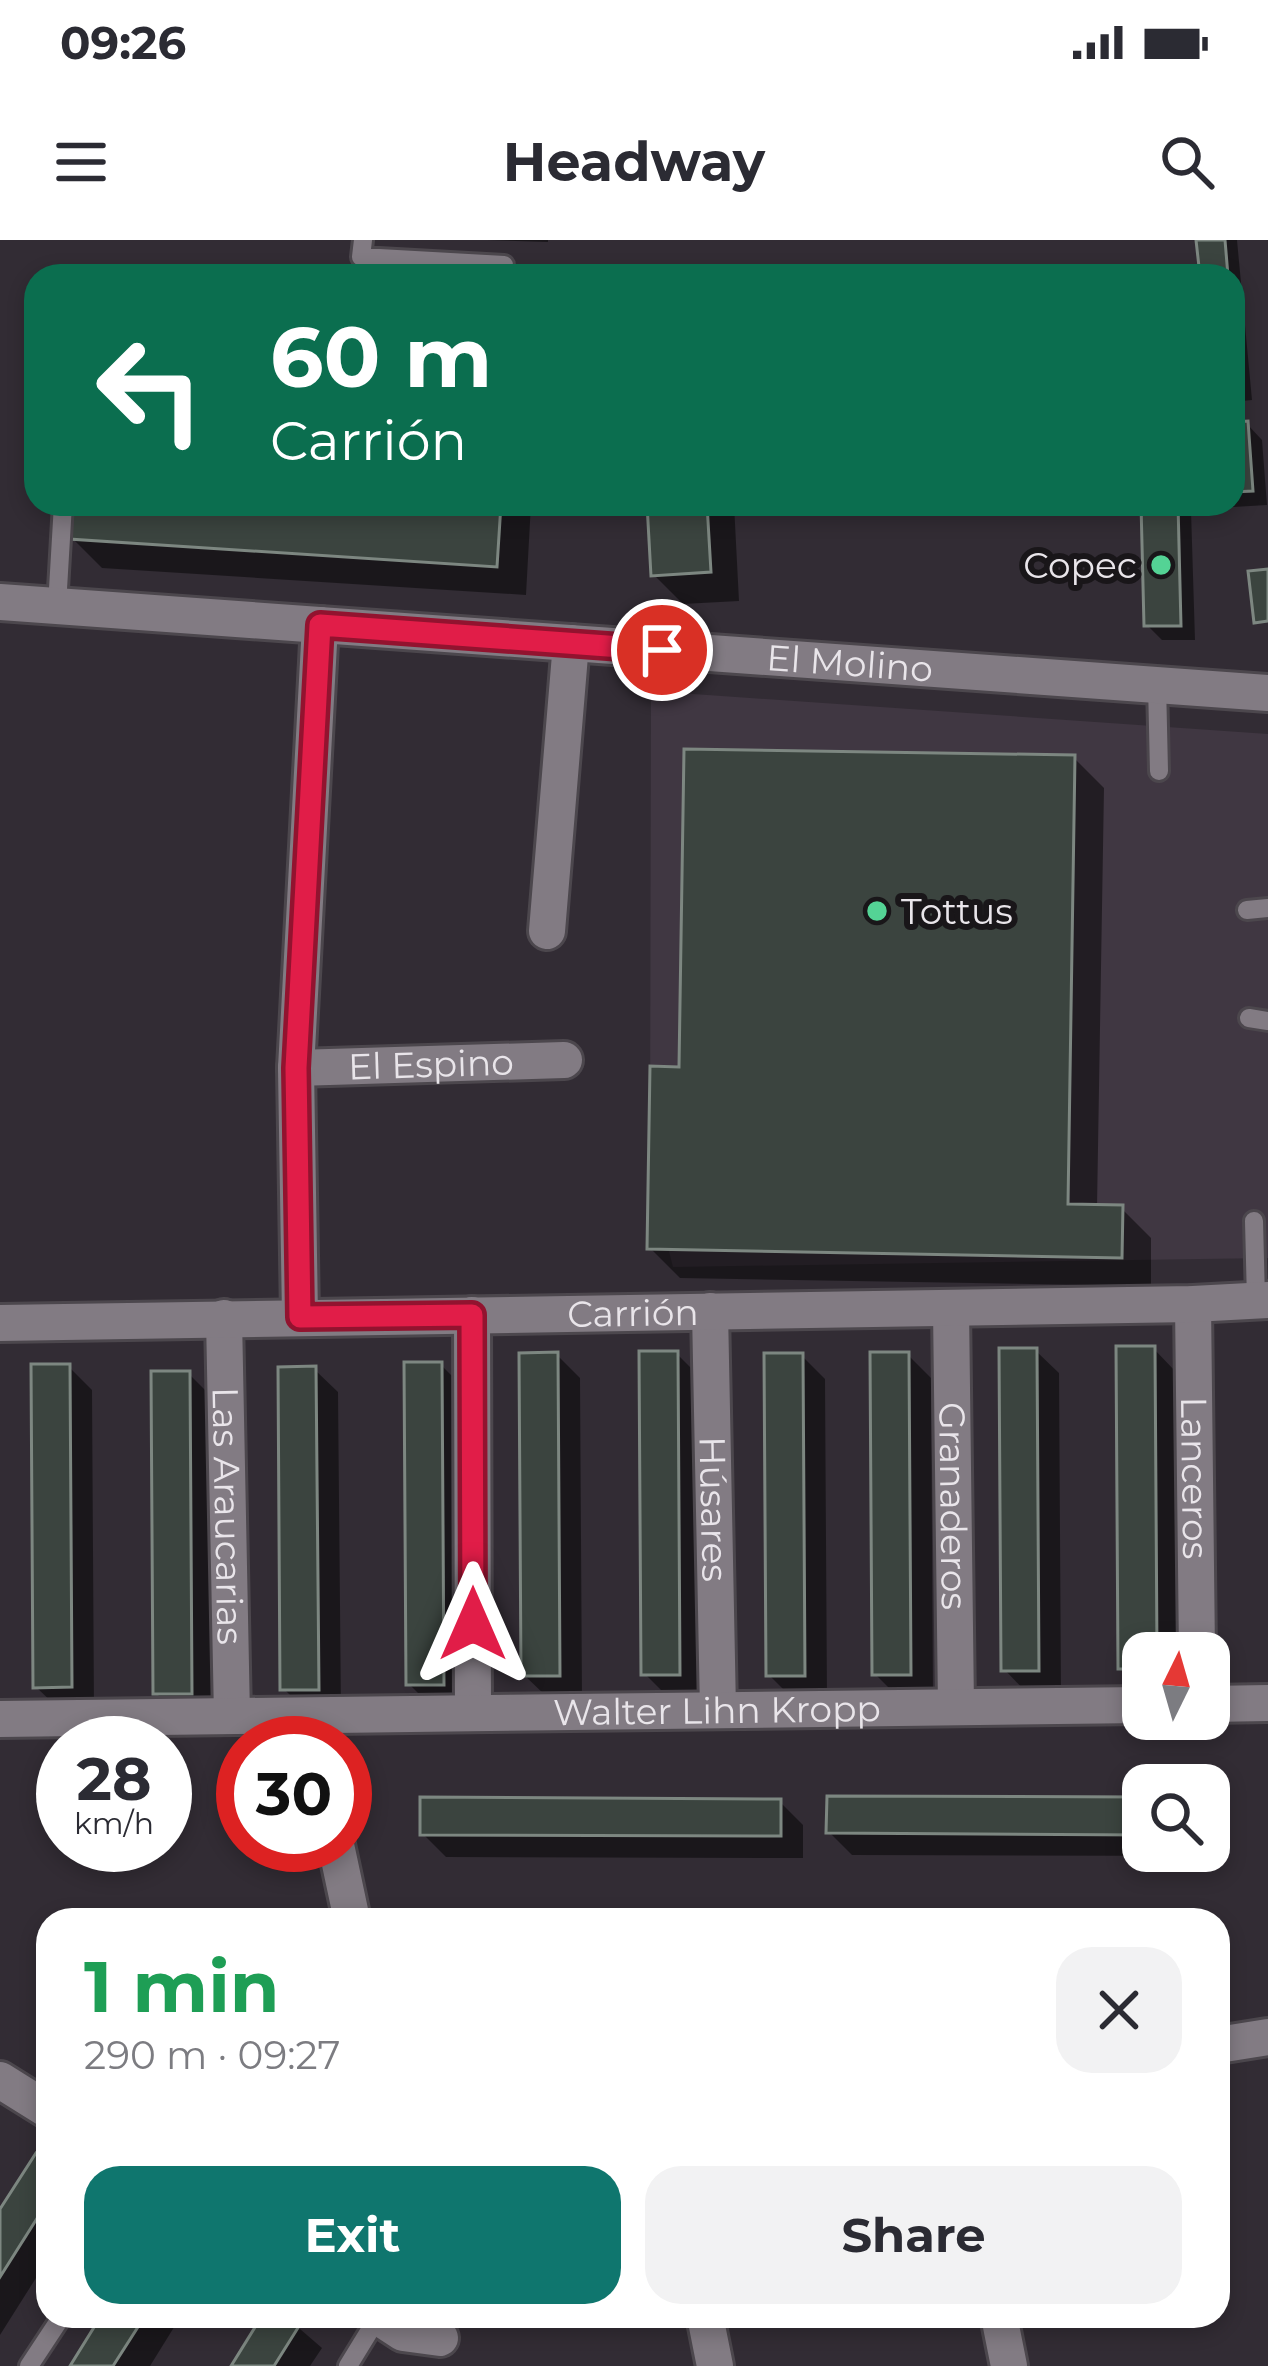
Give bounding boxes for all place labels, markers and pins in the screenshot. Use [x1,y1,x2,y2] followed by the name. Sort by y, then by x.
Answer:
[1023,543,1137,587] place label: Copec
[1148,552,1174,578] marker: Copec
[611,599,713,701] pin
[901,889,1013,933] place label: Tottus
[864,898,890,924] marker: Tottus

